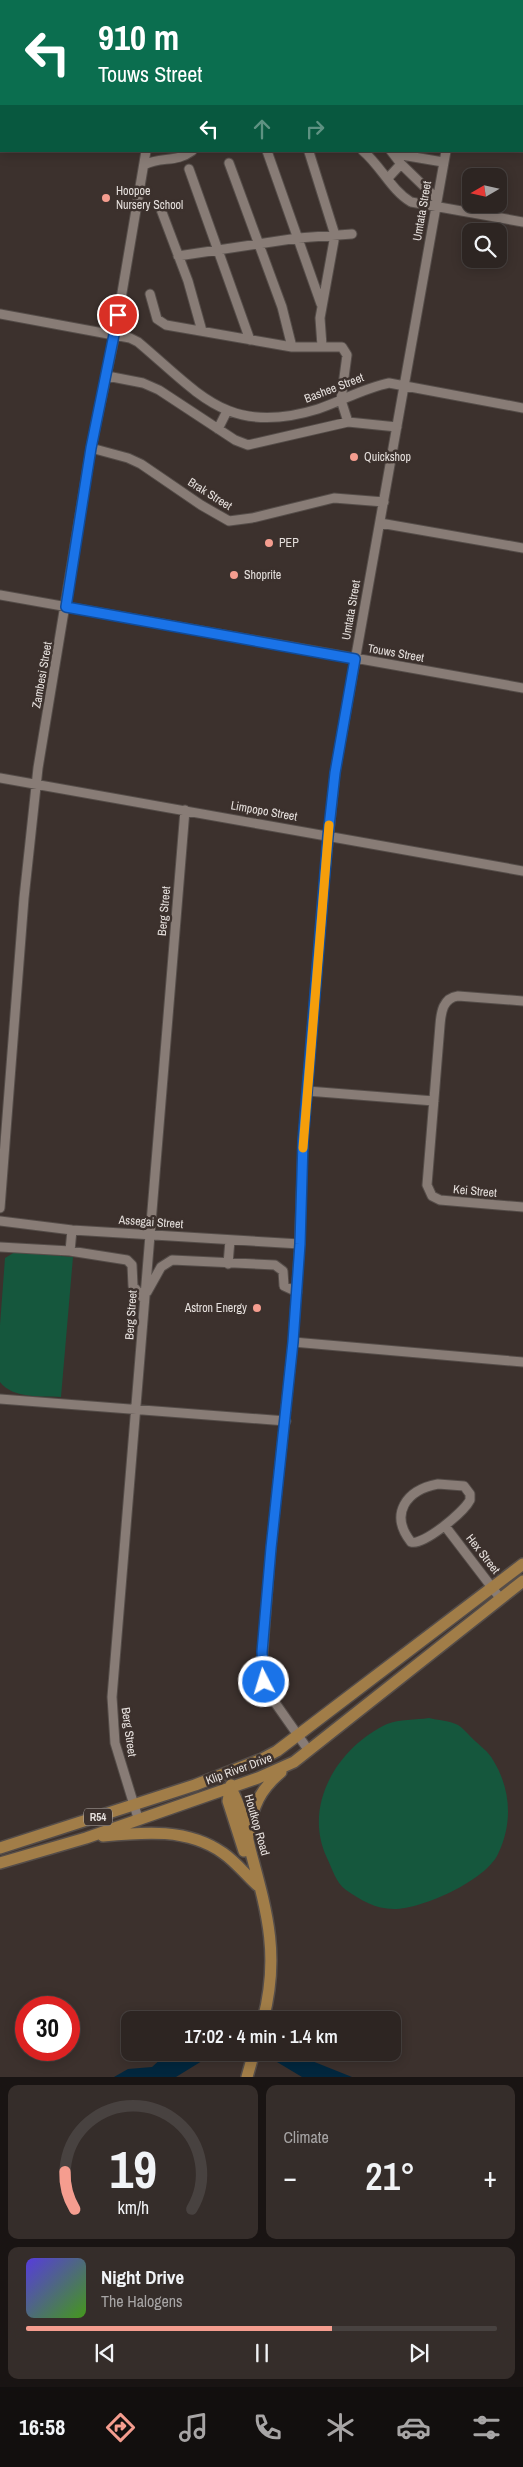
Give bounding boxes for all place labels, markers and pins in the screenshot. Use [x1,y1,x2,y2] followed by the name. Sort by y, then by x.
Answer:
[116,183,183,213] place label: Hoopoe Nursery School
[100,192,112,204] marker: Hoopoe Nursery School
[97,294,139,336] pin
[364,449,411,465] place label: Quickshop
[348,451,360,463] marker: Quickshop
[279,535,299,551] place label: PEP
[263,537,275,549] marker: PEP
[244,567,281,583] place label: Shoprite
[228,569,240,581] marker: Shoprite
[184,1300,247,1316] place label: Astron Energy
[251,1302,263,1314] marker: Astron Energy

